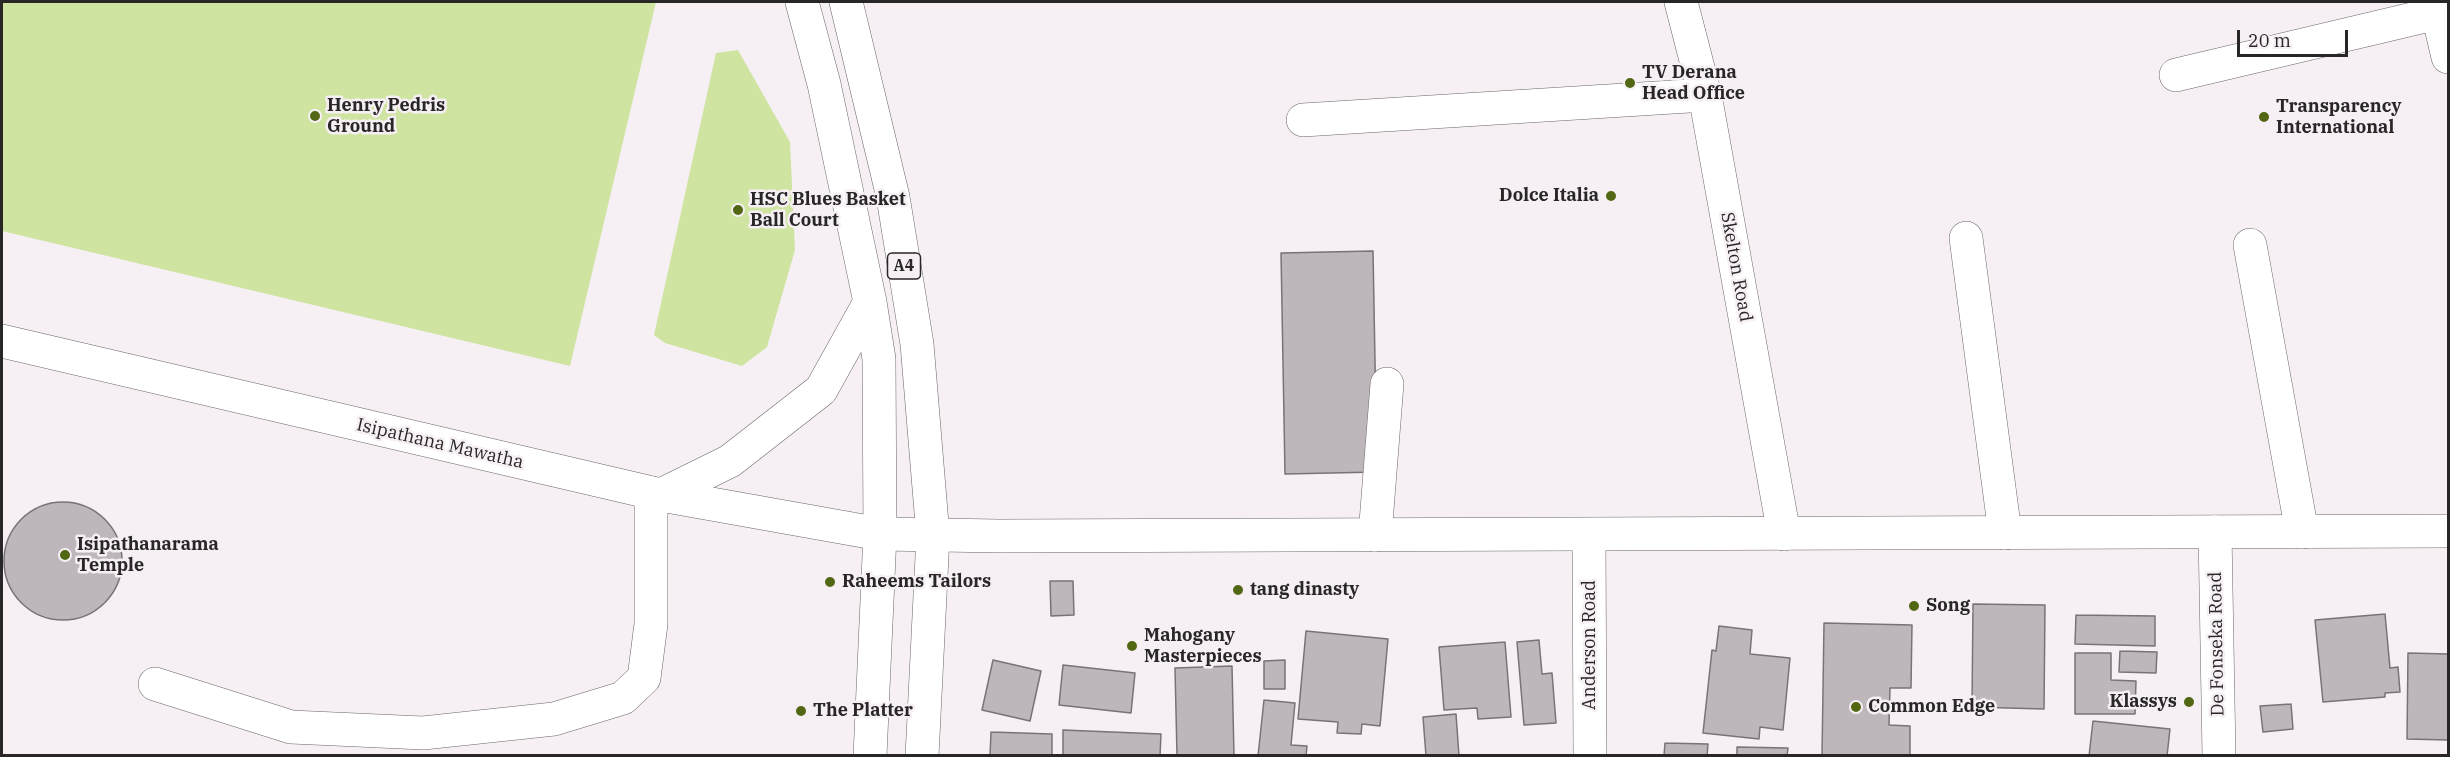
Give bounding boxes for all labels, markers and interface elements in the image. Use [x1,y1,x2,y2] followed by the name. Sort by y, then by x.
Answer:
[2240,18,2351,56] scale bar
[2248,29,2291,52] text: 20 m
[1642,62,1745,104] place label: TV Derana Head Office
[1623,76,1637,90] marker: TV Derana Head Office
[327,95,445,138] place label: Henry Pedris Ground
[2276,96,2402,138] place label: Transparency International
[308,109,322,123] marker: Henry Pedris Ground
[2257,110,2271,124] marker: Transparency International
[1499,185,1599,207] place label: Dolce Italia
[750,189,906,232] place label: HSC Blues Basket Ball Court
[1604,189,1618,203] marker: Dolce Italia
[731,203,745,217] marker: HSC Blues Basket Ball Court
[1716,210,1756,324] street label: Skelton Road
[888,253,920,279] road number: A4
[354,414,526,474] street label: Isipathana Mawatha
[77,534,219,576] place label: Isipathanarama Temple
[58,548,72,562] marker: Isipathanarama Temple
[842,571,991,593] place label: Raheems Tailors
[2205,572,2229,716] street label: De Fonseka Road
[823,575,837,589] marker: Raheems Tailors
[1250,579,1359,601] place label: tang dinasty
[1579,580,1601,710] street label: Anderson Road
[1231,583,1245,597] marker: tang dinasty
[1926,595,1970,617] place label: Song
[1907,599,1921,613] marker: Song
[1144,625,1262,668] place label: Mahogany Masterpieces
[1125,639,1139,653] marker: Mahogany Masterpieces
[2110,691,2177,713] place label: Klassys
[2182,695,2196,709] marker: Klassys
[1868,696,1995,718] place label: Common Edge
[813,700,913,722] place label: The Platter
[1849,700,1863,714] marker: Common Edge
[794,704,808,718] marker: The Platter

